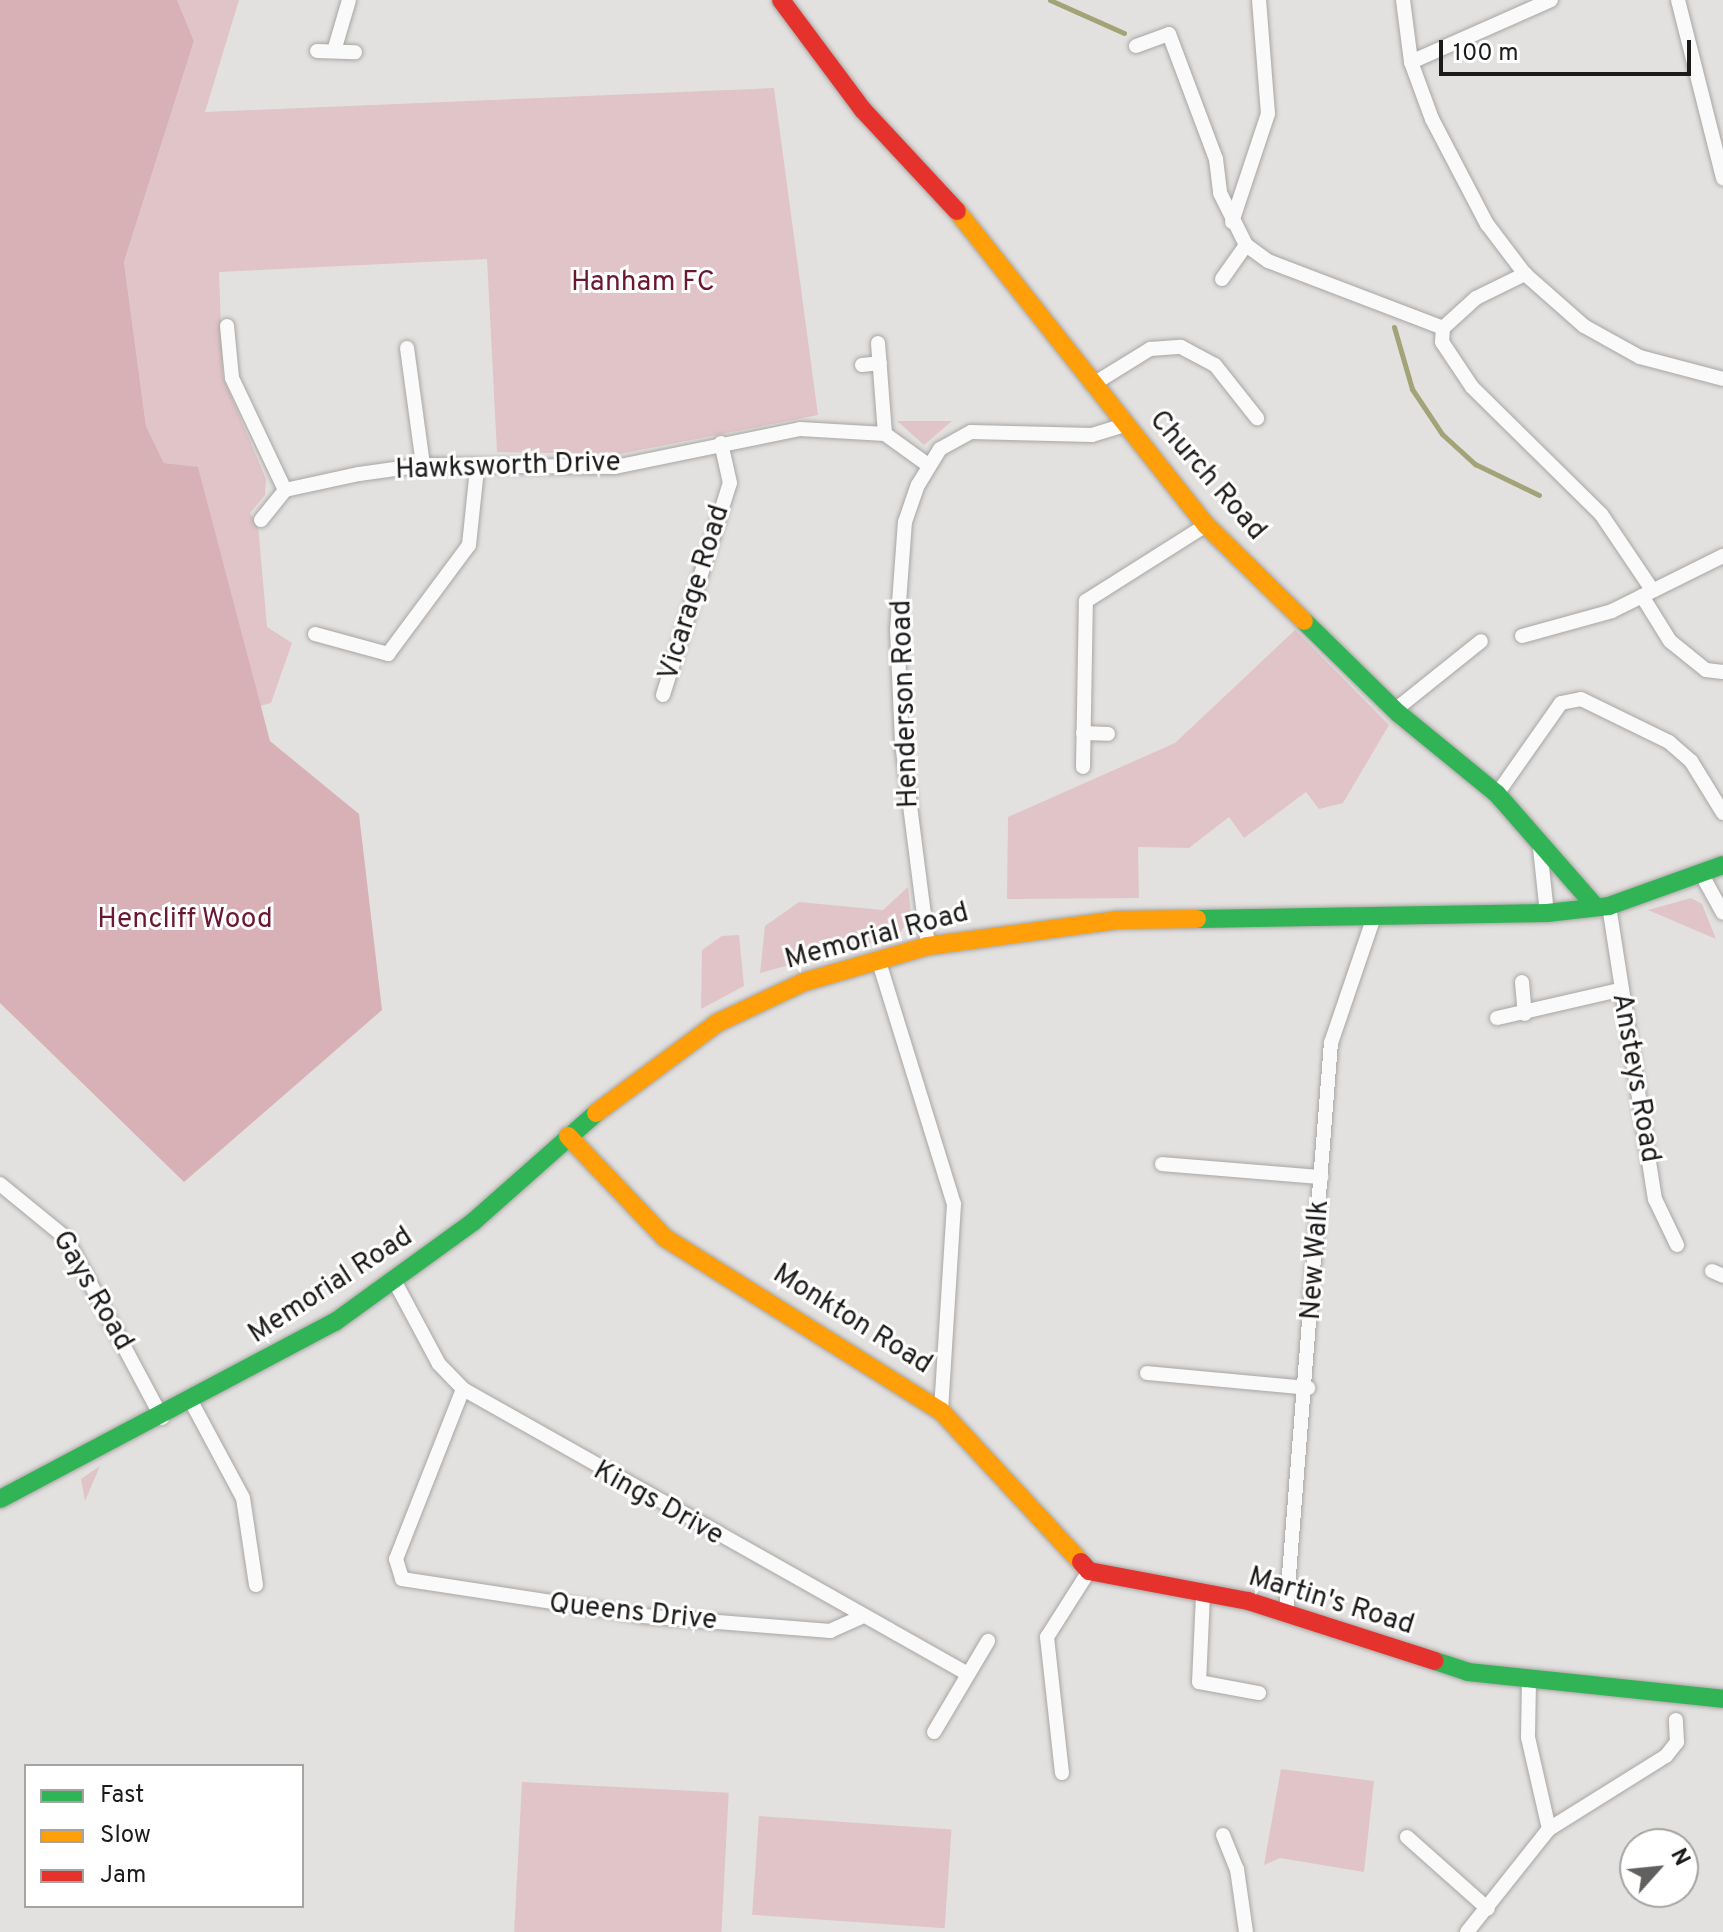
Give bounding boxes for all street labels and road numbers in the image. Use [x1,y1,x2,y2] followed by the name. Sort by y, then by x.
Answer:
[1141,404,1273,548] street label: Church Road
[395,446,621,488] street label: Hawksworth Drive
[652,501,738,685] street label: Vicarage Road
[886,599,926,809] street label: Henderson Road
[781,896,973,978] street label: Memorial Road
[1604,991,1666,1165] street label: Ansteys Road
[1295,1198,1337,1322] street label: New Walk
[243,1220,419,1352] street label: Memorial Road
[44,1225,140,1357] street label: Gays Road
[766,1258,938,1382] street label: Monkton Road
[587,1455,729,1553] street label: Kings Drive
[1244,1561,1418,1643] street label: Martin's Road
[547,1587,719,1639] street label: Queens Drive

